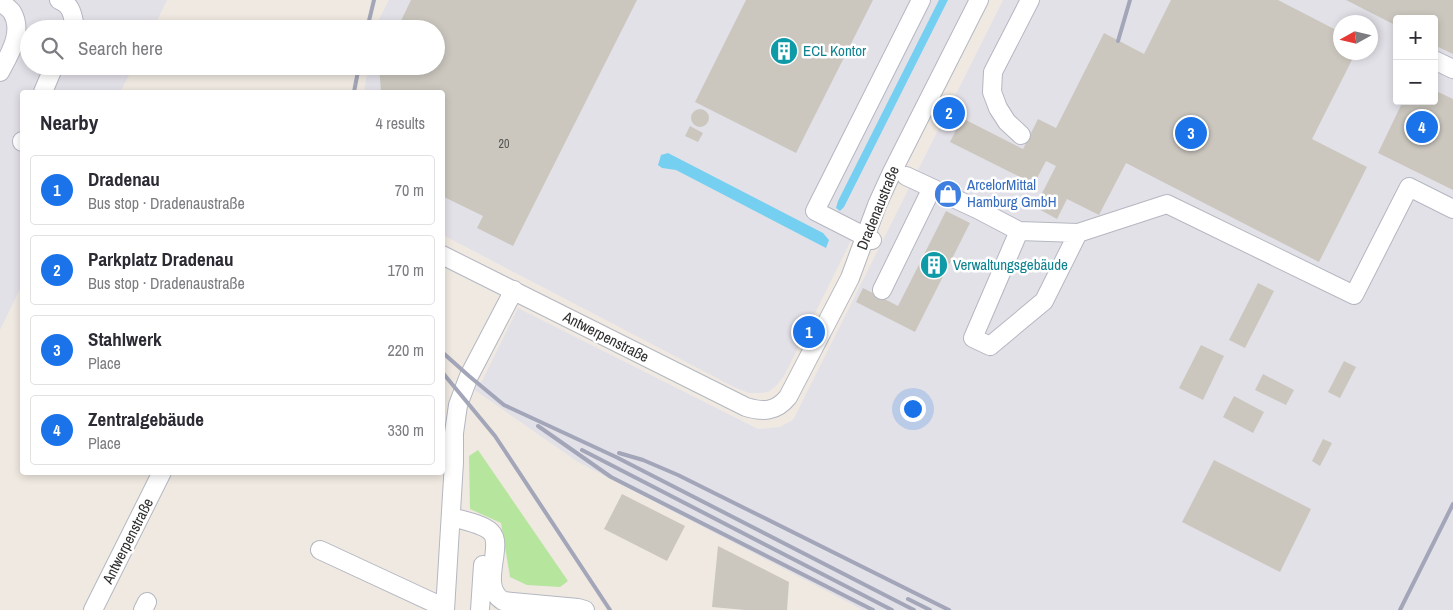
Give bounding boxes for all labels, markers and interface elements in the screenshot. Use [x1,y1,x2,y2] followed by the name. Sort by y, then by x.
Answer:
[1333,15,1378,60] north arrow
[1393,15,1438,105] map controls
[1393,15,1438,60] button: +
[20,20,445,75] search box
[38,34,66,62] icon: search
[78,35,163,61] text: Search here
[769,36,799,66] building icon: ECL Kontor
[803,40,866,61] place label: ECL Kontor
[1393,60,1438,105] button: −
[933,94,965,132] pin: 2
[40,108,98,137] text: Nearby
[1406,108,1438,146] pin: 4
[375,112,425,134] text: 4 results
[1175,114,1207,152] pin: 3
[499,136,509,152] house number: 20
[851,163,904,253] street label: Dradenaustraße
[88,166,160,192] text: Dradenau
[966,174,1057,212] place label: ArcelorMittal Hamburg GmbH
[53,179,61,201] text: 1
[395,179,424,201] text: 70 m
[933,179,963,209] shop icon: ArcelorMittal Hamburg GmbH
[88,192,245,214] text: Bus stop · Dradenaustraße
[88,246,233,272] text: Parkplatz Dradenau
[919,250,949,280] building icon: Verwaltungsgebäude
[953,254,1068,275] place label: Verwaltungsgebäude
[53,259,61,281] text: 2
[388,259,424,281] text: 170 m
[88,272,245,294] text: Bus stop · Dradenaustraße
[559,305,653,367] street label: Antwerpenstraße
[793,313,825,351] pin: 1
[88,326,162,352] text: Stahlwerk
[53,339,61,361] text: 3
[388,339,424,361] text: 220 m
[88,352,121,374] text: Place
[900,396,926,422] your location
[88,406,204,432] text: Zentralgebäude
[53,419,61,441] text: 4
[388,419,424,441] text: 330 m
[88,432,121,454] text: Place
[96,494,158,588] street label: Antwerpenstraße

